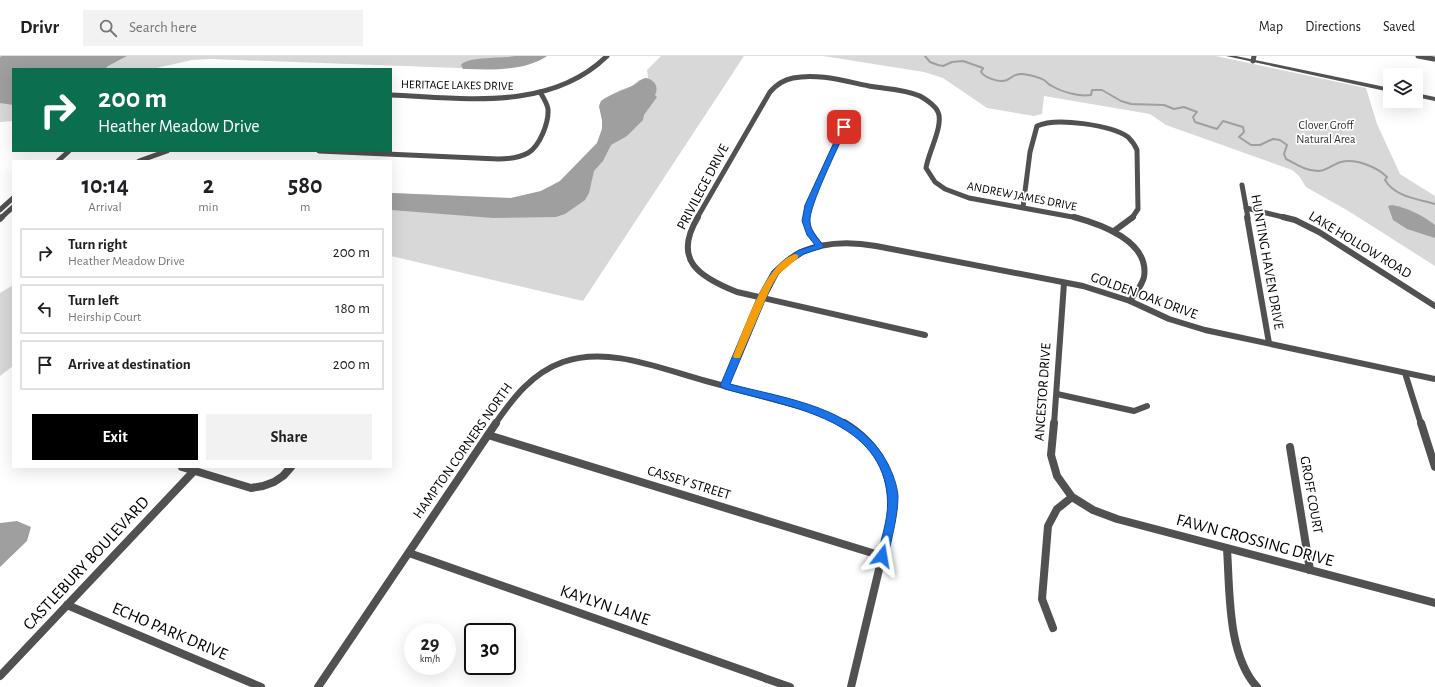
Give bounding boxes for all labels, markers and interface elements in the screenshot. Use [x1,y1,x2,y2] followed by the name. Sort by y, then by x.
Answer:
[83,10,363,46] search box
[97,17,119,39] icon: search
[20,18,59,37] text: Drivr
[129,20,197,35] text: Search here
[1259,20,1283,34] text: Map
[1305,20,1361,34] text: Directions
[1383,20,1415,34] text: Saved
[1383,68,1423,108] map controls
[1383,68,1423,108] button: layers
[401,78,514,92] street label: HERITAGE LAKES DRIVE
[32,84,84,136] icon: right
[98,85,167,113] text: 200 m
[827,110,861,144] pin
[833,116,855,138] icon: arrive
[98,118,260,136] text: Heather Meadow Drive
[1296,119,1356,145] park label: Clover Groff Natural Area
[675,142,732,232] street label: PRIVILEGE DRIVE
[81,174,129,198] text: 10:14
[203,174,214,198] text: 2
[288,174,323,198] text: 580
[966,179,1078,213] street label: ANDREW JAMES DRIVE
[1248,193,1286,331] street label: HUNTING HAVEN DRIVE
[88,201,122,214] text: Arrival
[198,201,218,214] text: min
[300,201,310,214] text: m
[1306,209,1414,281] street label: LAKE HOLLOW ROAD
[68,237,127,252] text: Turn right
[34,242,56,264] icon: right
[333,245,370,260] text: 200 m
[68,255,185,268] text: Heather Meadow Drive
[1089,270,1199,322] street label: GOLDEN OAK DRIVE
[68,293,119,308] text: Turn left
[34,298,56,320] icon: left
[335,301,370,316] text: 180 m
[68,311,141,324] text: Heirship Court
[1033,342,1053,441] street label: ANCESTOR DRIVE
[34,354,56,376] icon: arrive
[68,357,191,372] text: Arrive at destination
[333,357,370,372] text: 200 m
[411,381,515,521] street label: HAMPTON CORNERS NORTH
[32,414,198,460] button: Exit
[206,414,372,460] button: Share
[1297,455,1325,535] street label: GROFF COURT
[646,464,732,502] street label: CASSEY STREET
[20,493,152,633] street label: CASTLEBURY BOULEVARD
[1174,511,1336,569] street label: FAWN CROSSING DRIVE
[861,535,903,577] position arrow
[558,582,652,628] street label: KAYLYN LANE
[110,599,230,663] street label: ECHO PARK DRIVE
[464,623,516,675] speed limit sign: 30
[420,634,440,654] text: 29
[420,654,440,664] text: km/h

